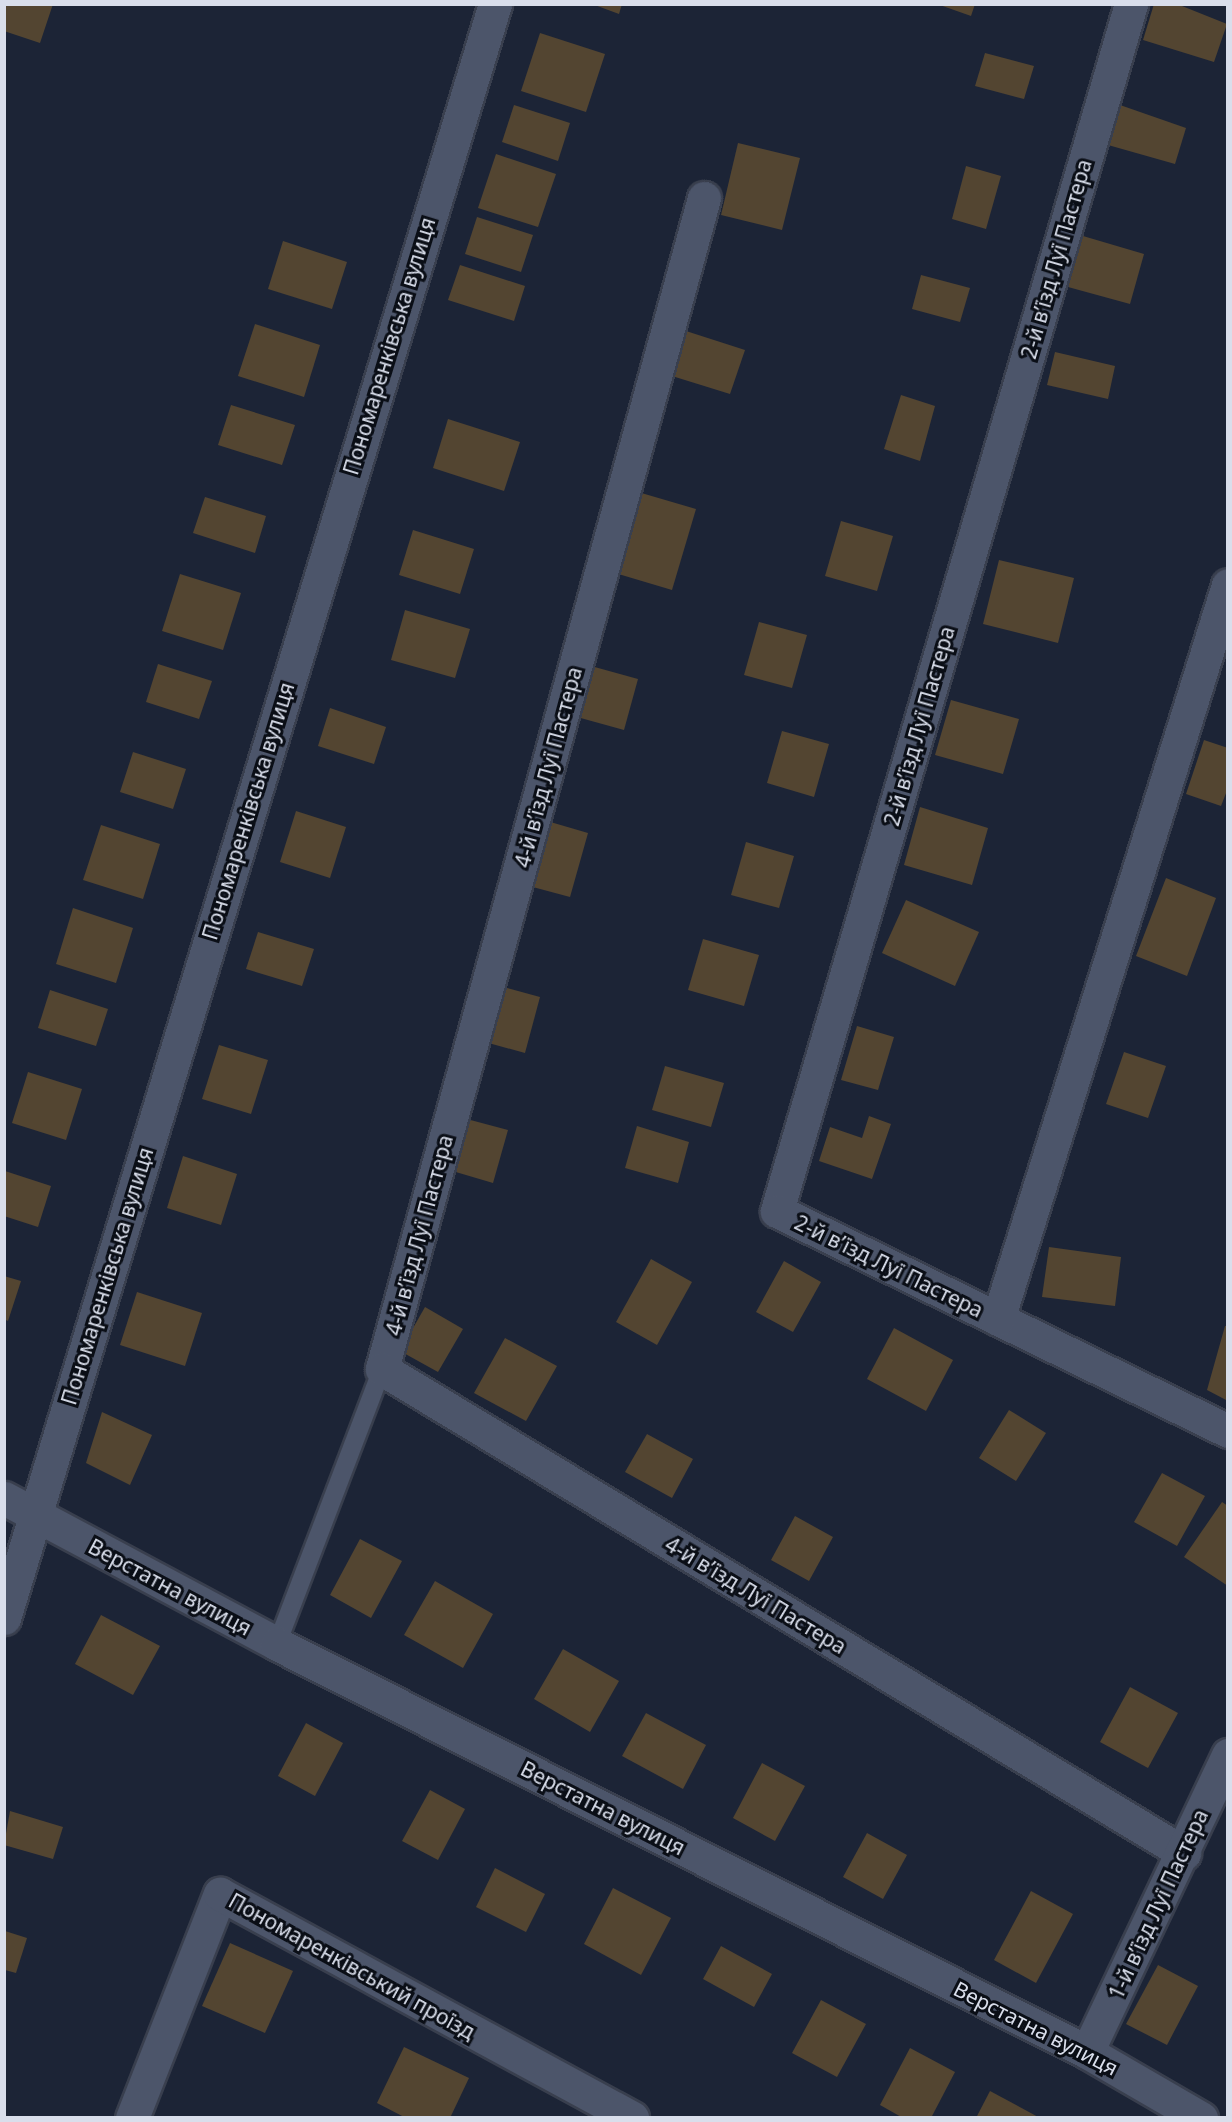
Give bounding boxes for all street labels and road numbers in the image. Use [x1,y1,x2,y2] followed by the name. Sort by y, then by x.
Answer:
[1015,156,1097,362] street label: 2-й в’їзд Луї Пастера
[338,214,440,478] street label: Пономаренківська вулиця
[878,623,960,829] street label: 2-й в’їзд Луї Пастера
[509,664,587,870] street label: 4-й в’їзд Луї Пастера
[197,679,299,943] street label: Пономаренківська вулиця
[380,1132,458,1338] street label: 4-й в’їзд Луї Пастера
[56,1144,158,1408] street label: Пономаренківська вулиця
[791,1209,987,1323] street label: 2-й в’їзд Луї Пастера
[661,1531,851,1659] street label: 4-й в’їзд Луї Пастера
[84,1533,256,1641] street label: Верстатна вулиця
[517,1756,689,1860] street label: Верстатна вулиця
[1103,1805,1213,2003] street label: 1-й в’їзд Луї Пастера
[225,1888,479,2044] street label: Пономаренківський проїзд
[950,1976,1122,2080] street label: Верстатна вулиця

